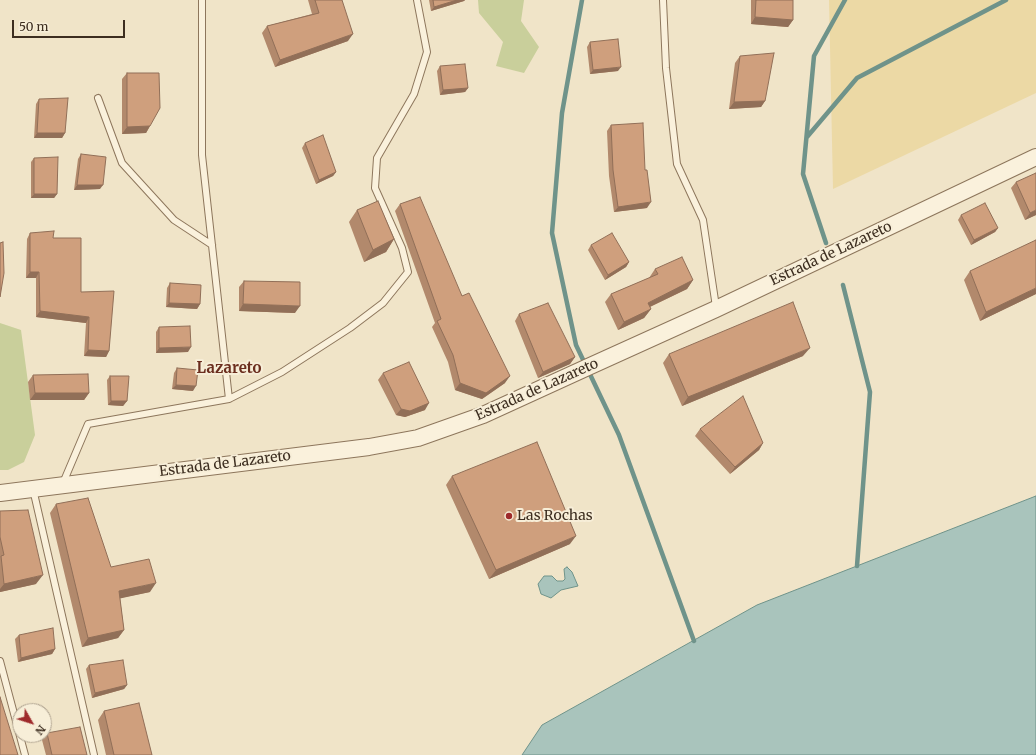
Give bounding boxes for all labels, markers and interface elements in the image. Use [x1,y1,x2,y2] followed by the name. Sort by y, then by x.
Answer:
[14,12,127,38] scale bar
[19,19,48,34] text: 50 m
[767,218,895,290] street label: Estrada de Lazareto
[473,355,601,425] street label: Estrada de Lazareto
[197,360,261,378] district label: Lazareto
[158,448,292,480] street label: Estrada de Lazareto
[517,508,593,524] place label: Las Rochas
[504,511,514,521] marker: Las Rochas
[12,703,52,743] north arrow
[32,722,49,738] text: N

